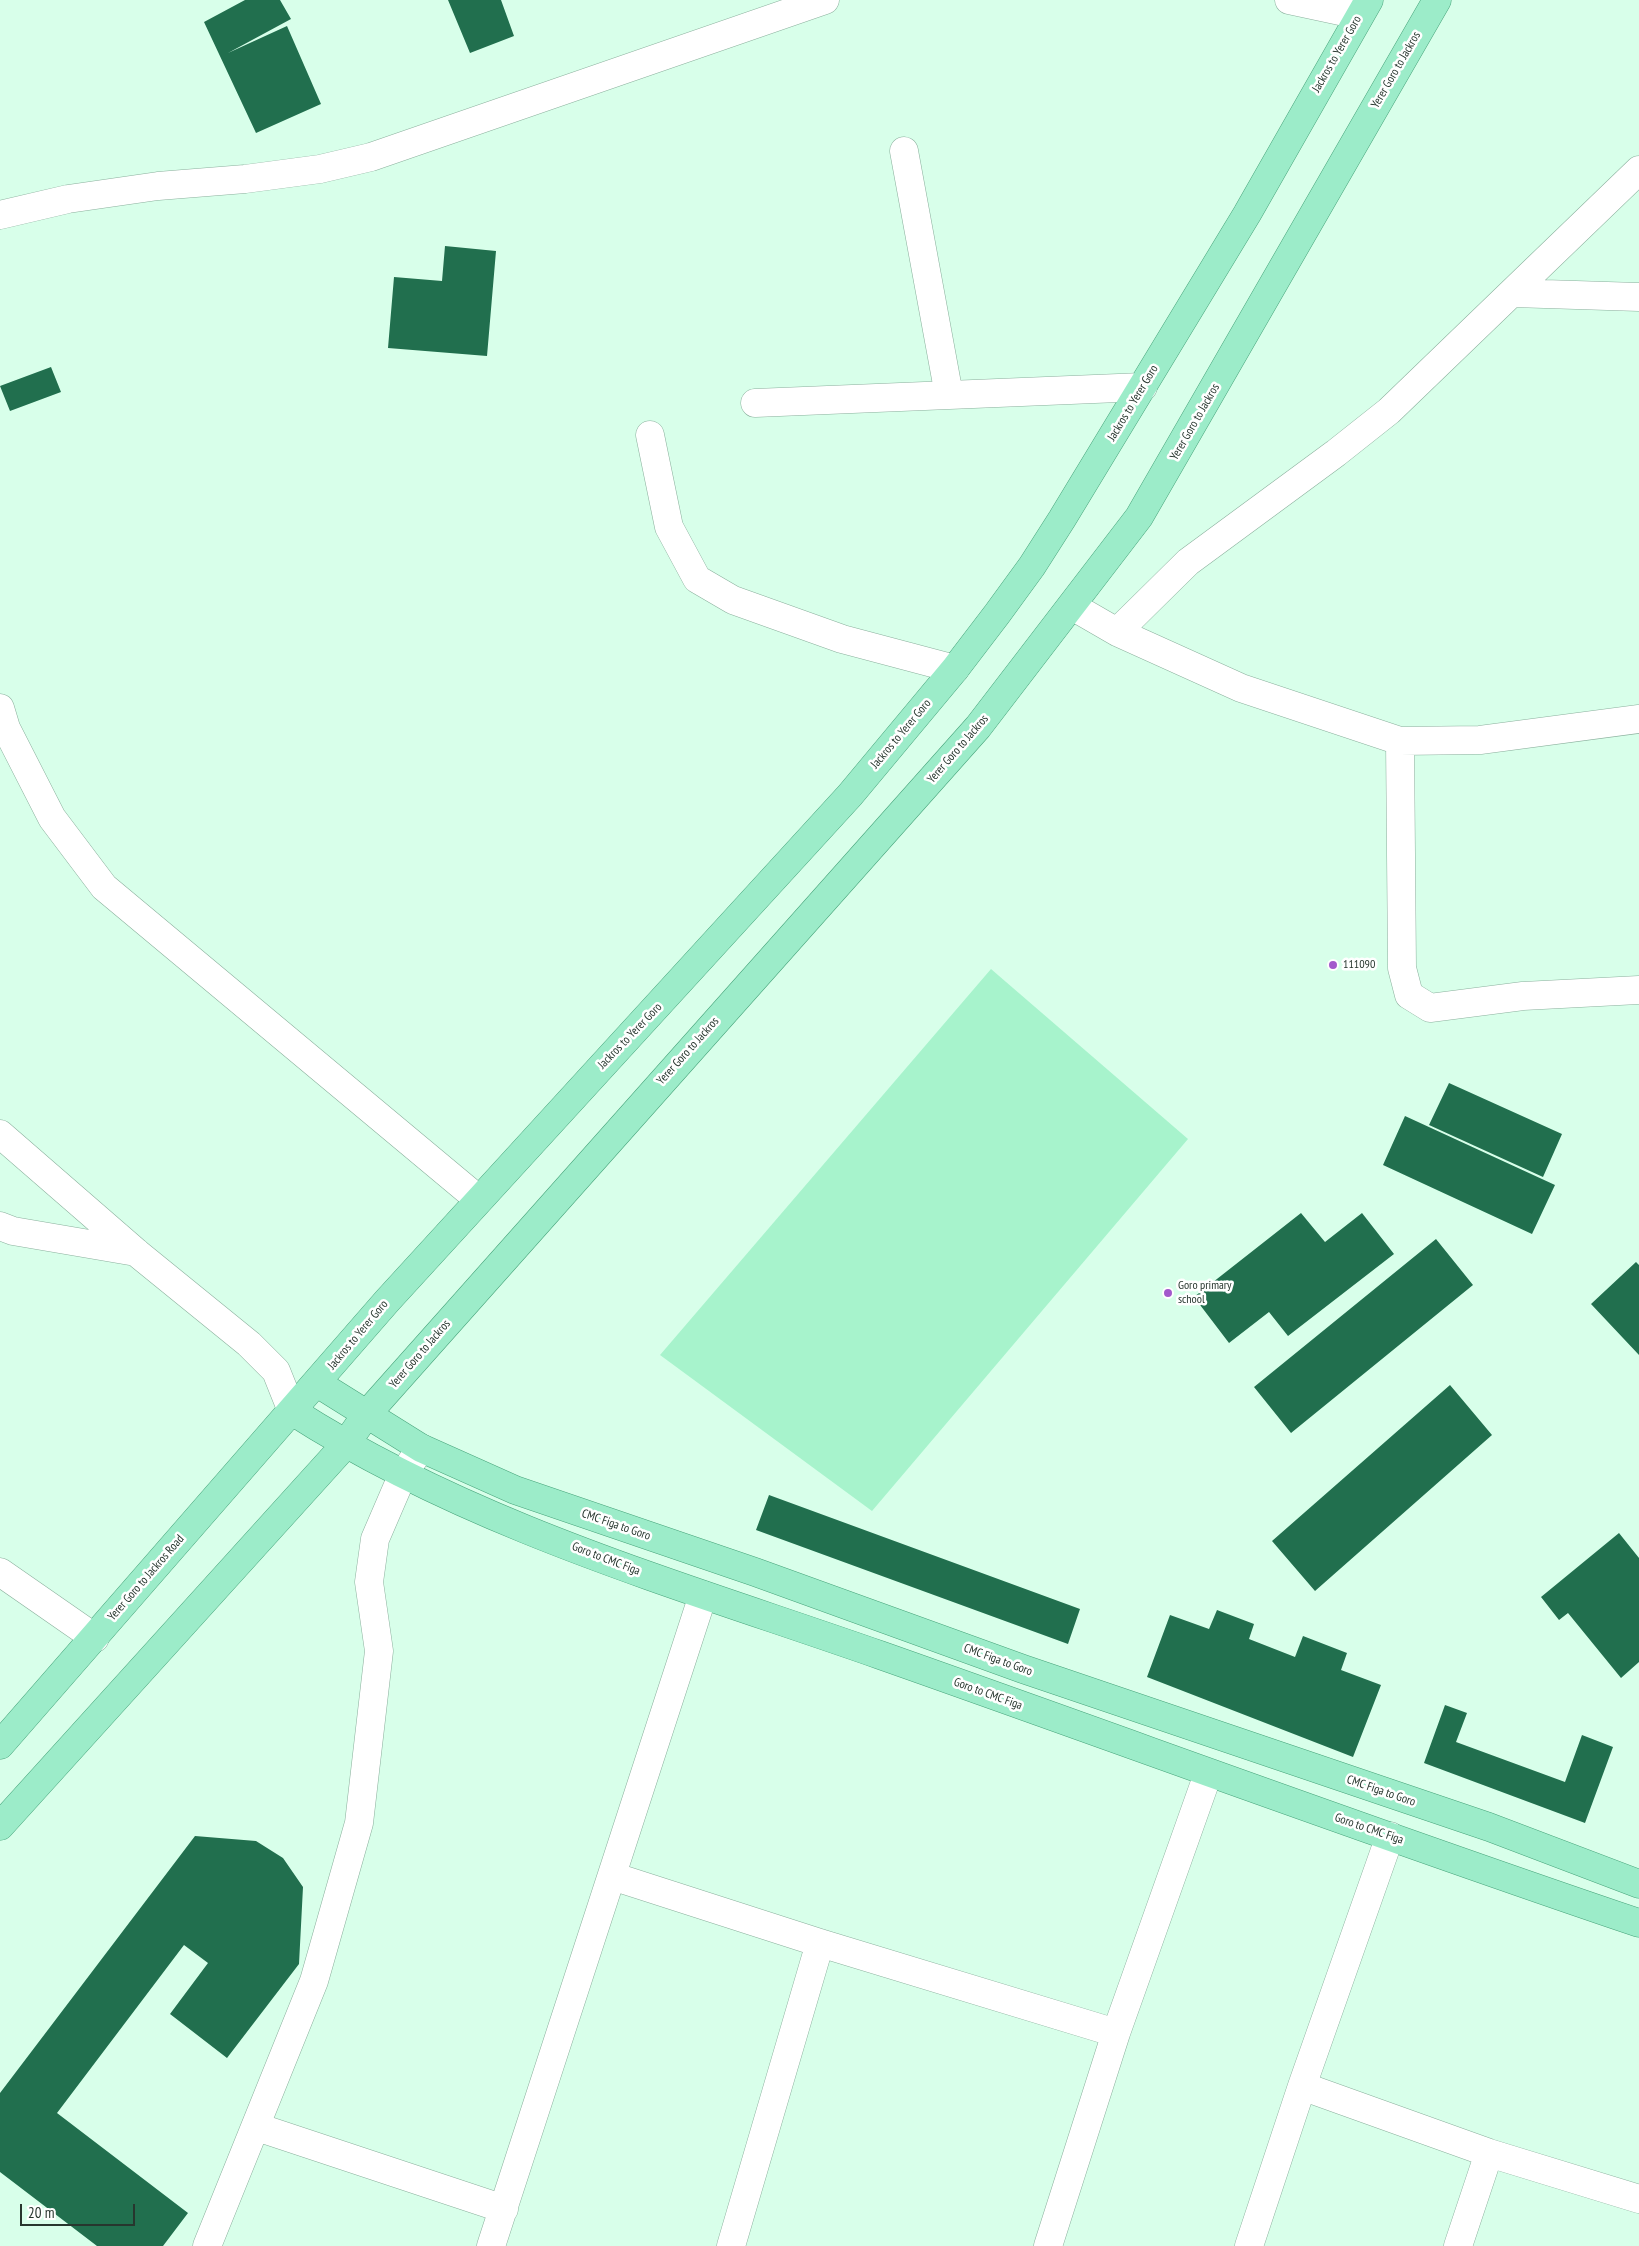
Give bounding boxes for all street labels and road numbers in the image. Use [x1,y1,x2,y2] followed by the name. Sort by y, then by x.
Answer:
[1309,13,1365,95] street label: Jackros to Yerer Goro
[1368,29,1424,111] street label: Yerer Goro to Jackros
[1105,363,1161,443] street label: Jackros to Yerer Goro
[1167,381,1223,463] street label: Yerer Goro to Jackros
[868,697,934,771] street label: Jackros to Yerer Goro
[924,712,992,786] street label: Yerer Goro to Jackros
[595,1000,665,1072] street label: Jackros to Yerer Goro
[654,1014,722,1088] street label: Yerer Goro to Jackros
[325,1298,391,1372] street label: Jackros to Yerer Goro
[386,1317,454,1391] street label: Yerer Goro to Jackros
[580,1507,652,1543] street label: CMC Figa to Goro
[105,1532,187,1624] street label: Yerer Goro to Jackros Road
[570,1539,642,1579] street label: Goro to CMC Figa
[962,1641,1034,1679] street label: CMC Figa to Goro
[952,1675,1024,1713] street label: Goro to CMC Figa
[1345,1773,1417,1809] street label: CMC Figa to Goro
[1333,1811,1405,1847] street label: Goro to CMC Figa

